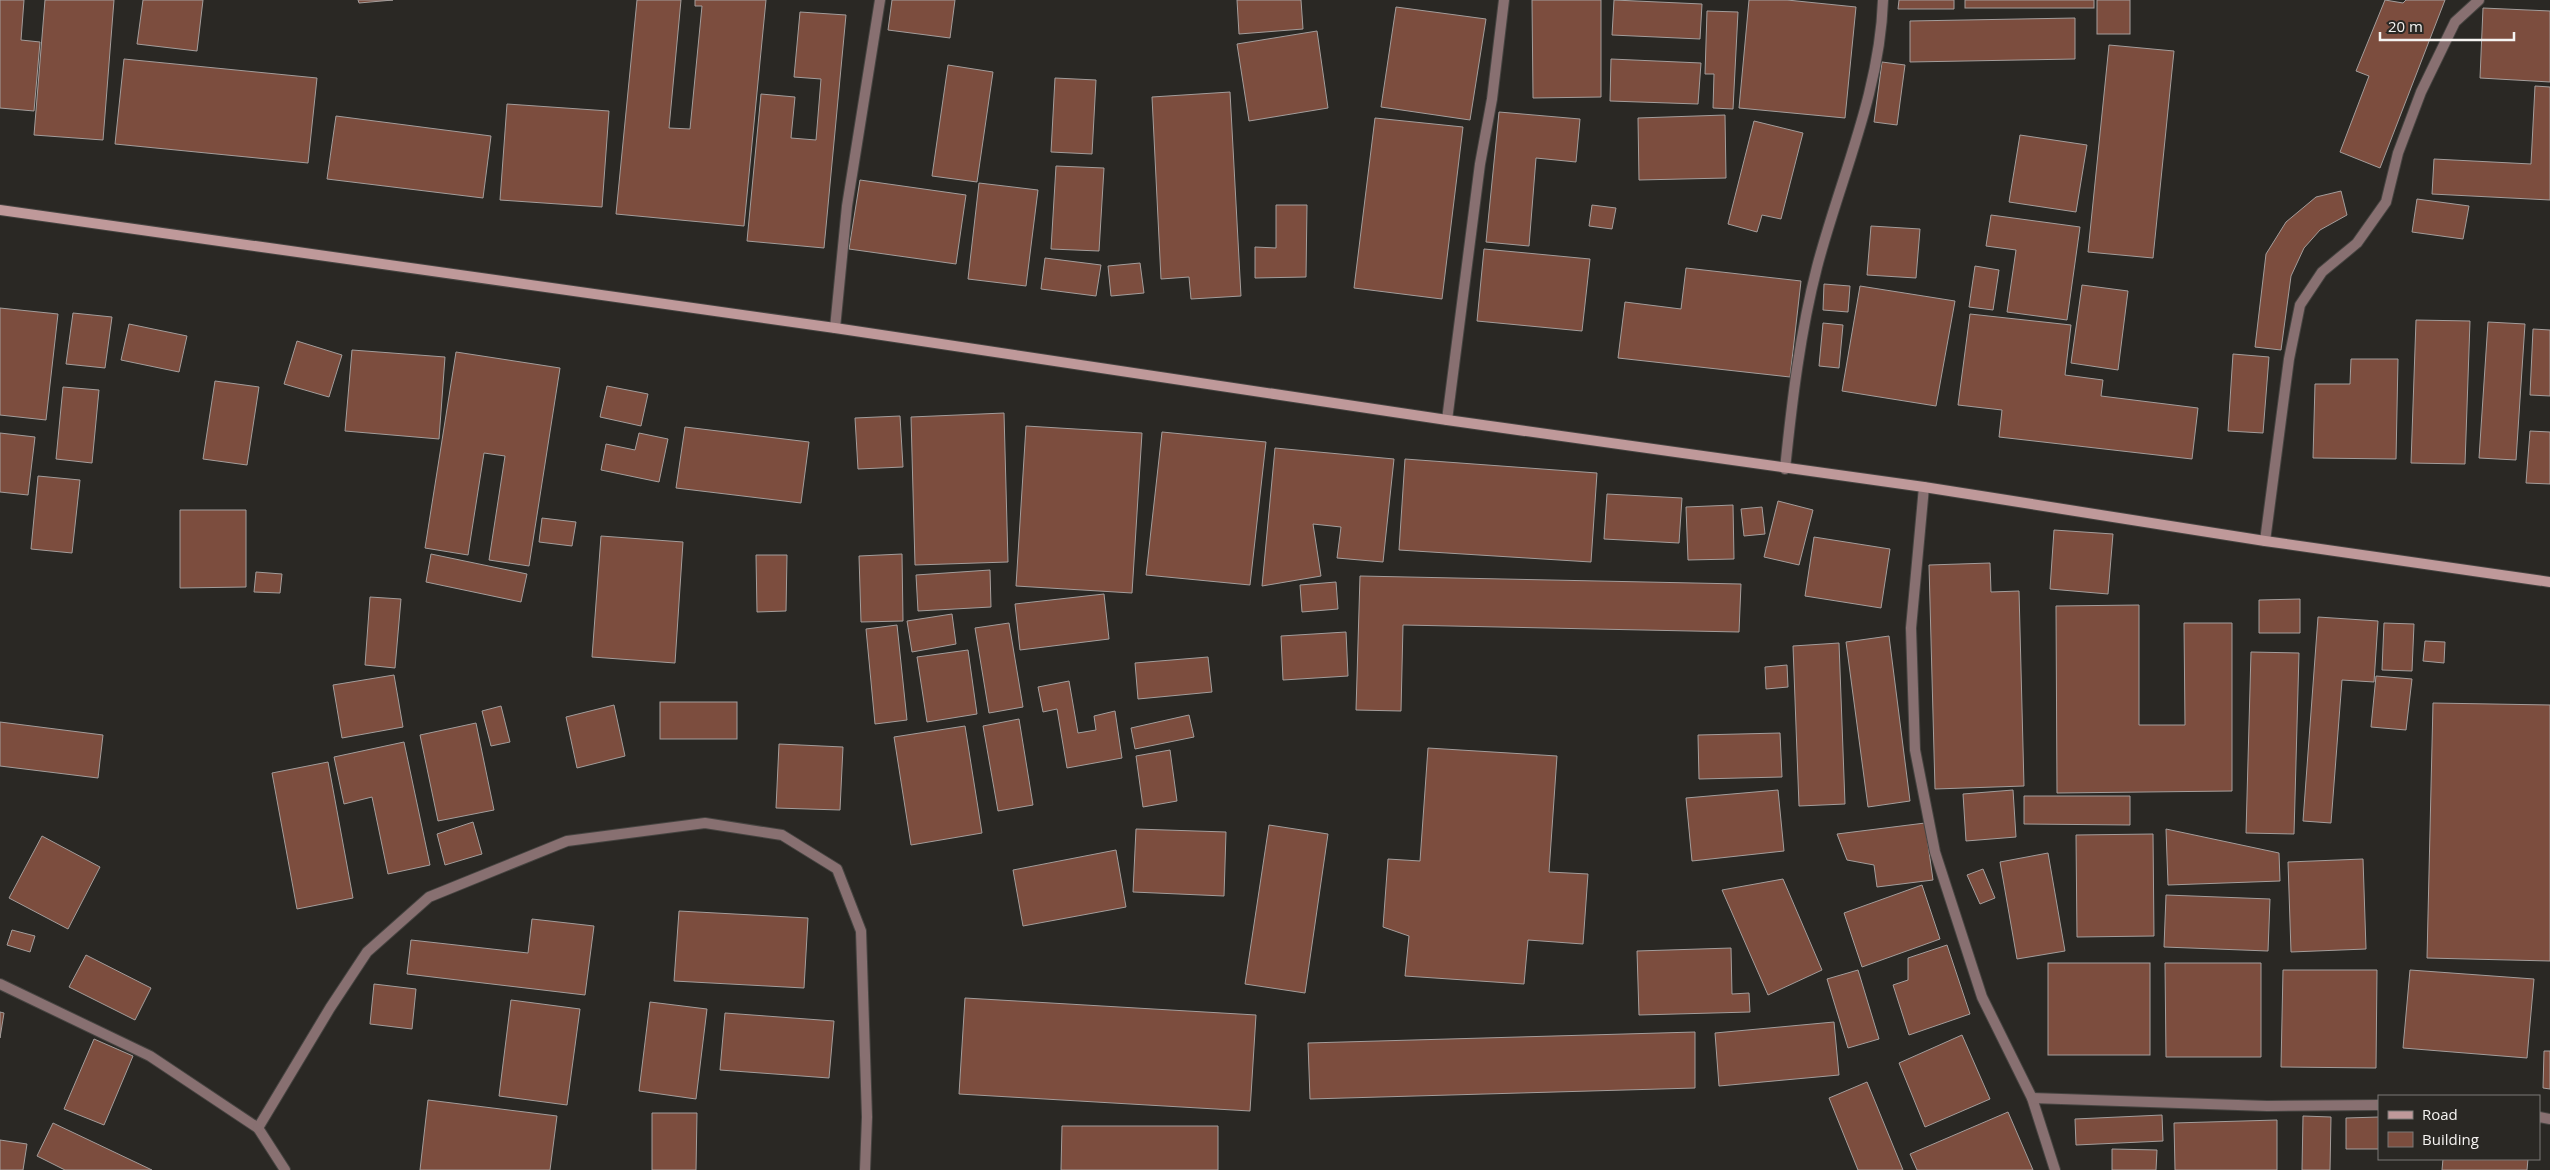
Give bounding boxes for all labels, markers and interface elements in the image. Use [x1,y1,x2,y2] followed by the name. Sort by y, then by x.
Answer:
[2380,10,2514,42] scale bar
[2388,16,2423,36] text: 20 m
[2378,1095,2540,1160] legend
[2422,1104,2458,1124] text: Road
[2422,1129,2479,1149] text: Building

